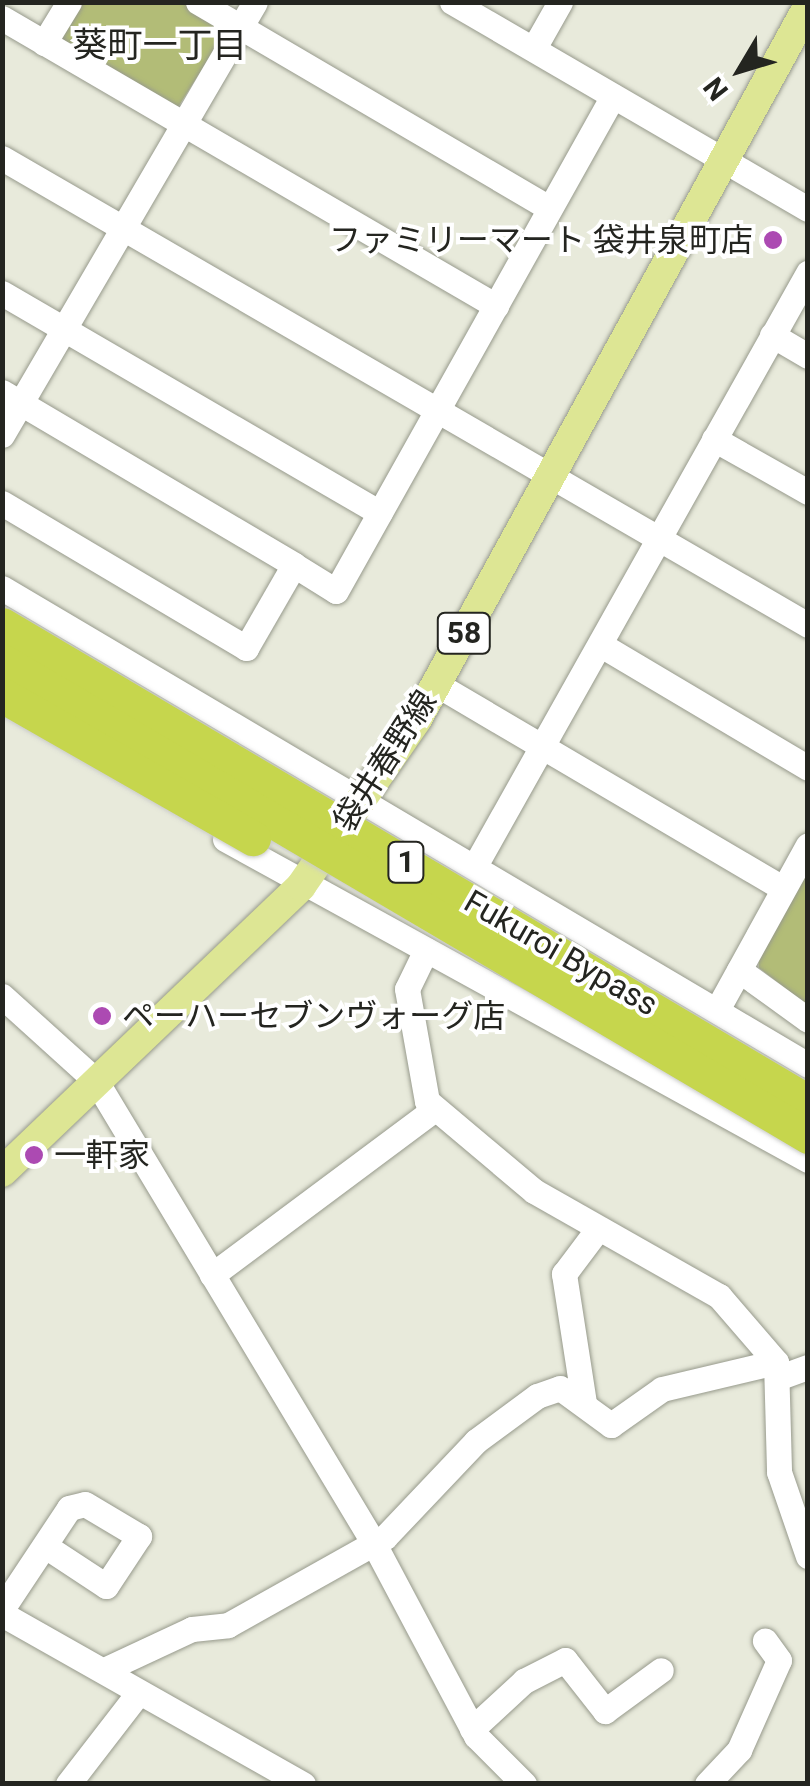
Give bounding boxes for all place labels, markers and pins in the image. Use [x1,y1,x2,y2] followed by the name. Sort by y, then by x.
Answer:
[329,221,753,259] place label: ファミリーマート 袋井泉町店
[762,229,784,251] marker: ファミリーマート 袋井泉町店
[122,997,506,1035] place label: ペーハーセブンヴォーグ店
[91,1005,113,1027] marker: ペーハーセブンヴォーグ店
[54,1136,150,1174] place label: 一軒家
[23,1144,45,1166] marker: 一軒家

